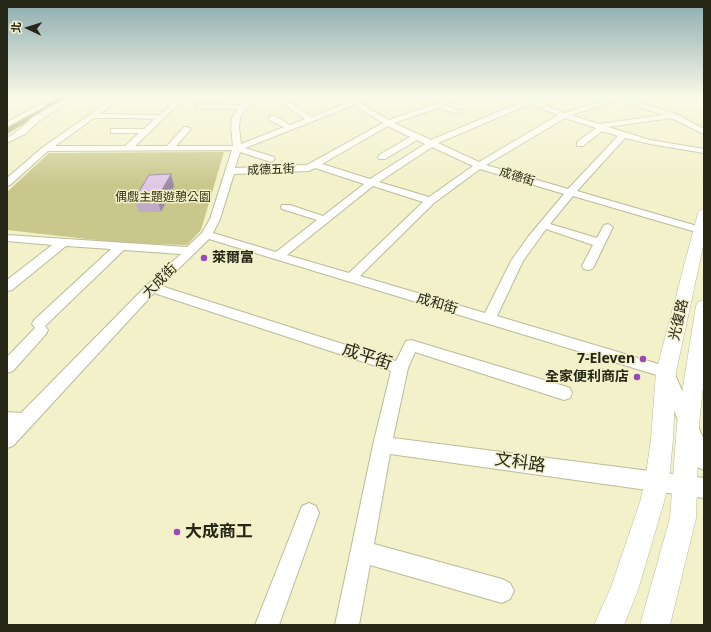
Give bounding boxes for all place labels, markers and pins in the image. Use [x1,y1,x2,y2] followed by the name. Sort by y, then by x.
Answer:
[212,250,254,266] place label: 萊爾富
[199,253,209,263] marker: 萊爾富
[577,351,635,367] place label: 7-Eleven
[638,354,648,364] marker: 7-Eleven
[545,369,629,385] place label: 全家便利商店
[632,372,642,382] marker: 全家便利商店
[185,522,253,542] place label: 大成商工
[172,527,182,537] marker: 大成商工

